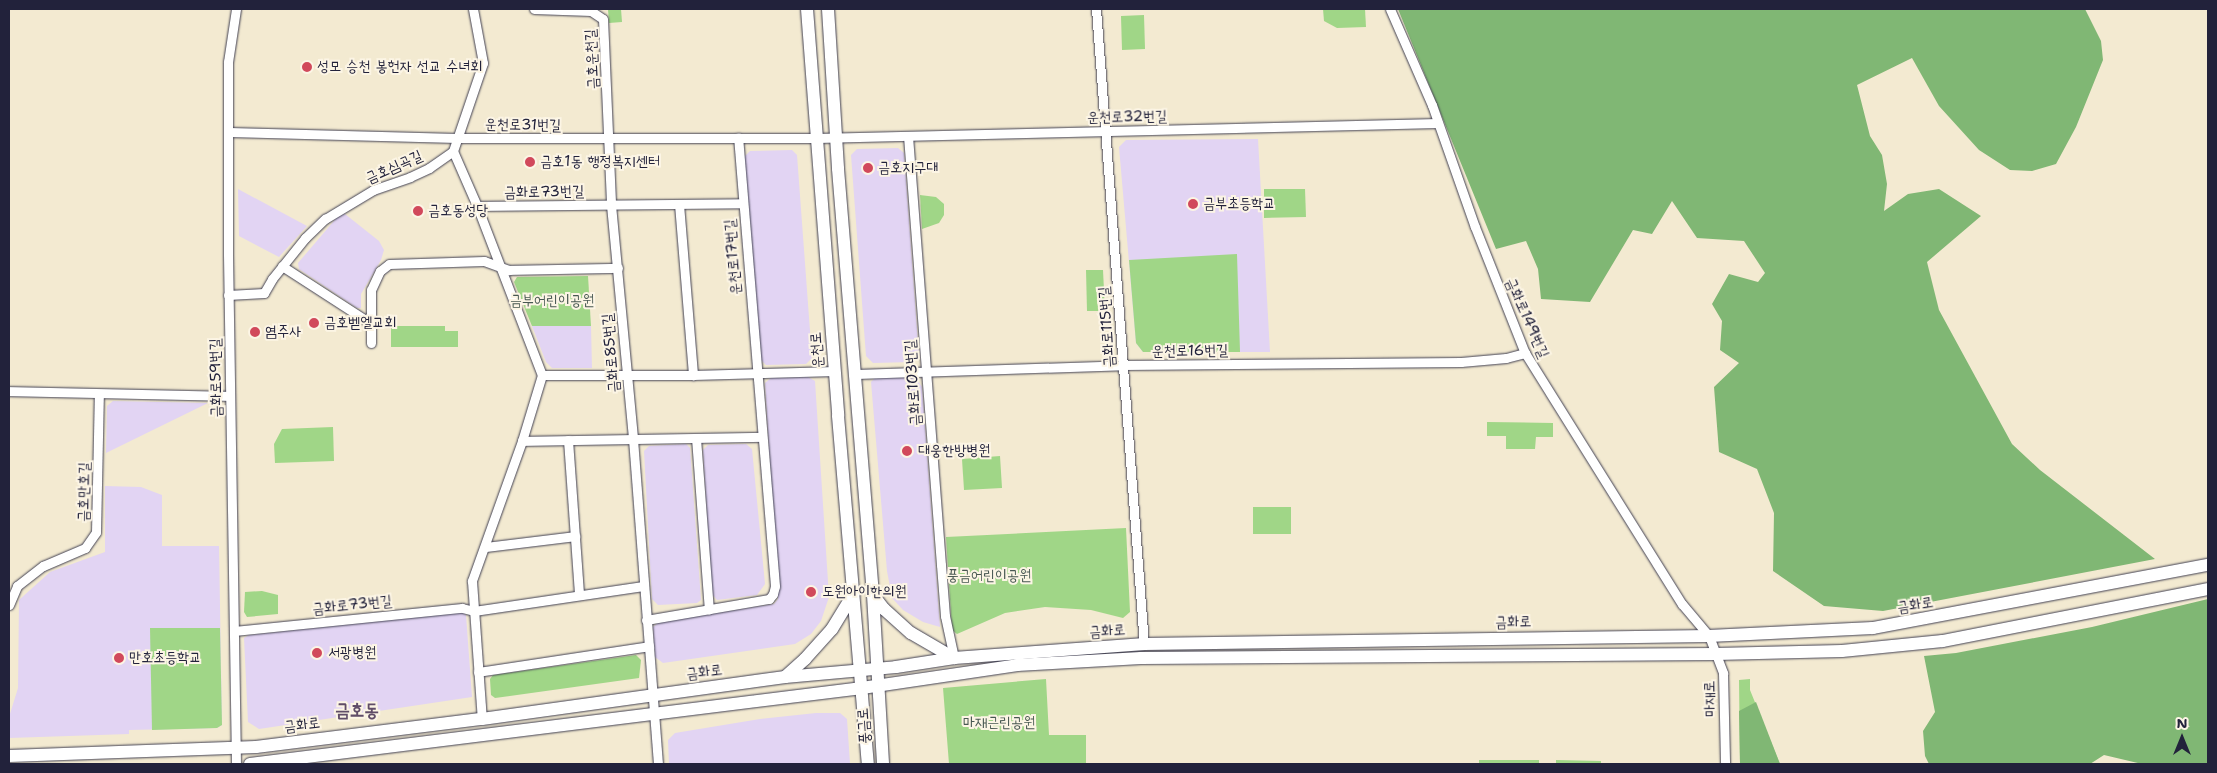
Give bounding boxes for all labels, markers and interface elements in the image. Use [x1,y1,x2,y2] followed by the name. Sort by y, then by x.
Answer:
[581,28,603,90] street label: 금호운천길
[317,58,482,76] place label: 성모 승천 봉헌자 선교 수녀회
[301,61,313,73] marker: 성모 승천 봉헌자 선교 수녀회
[1087,107,1167,127] street label: 운천로32번길
[485,115,561,135] street label: 운천로31번길
[363,147,425,187] street label: 금호심곡길
[540,153,660,171] place label: 금호1동 행정복지센터
[524,156,536,168] marker: 금호1동 행정복지센터
[878,159,938,177] place label: 금호지구대
[862,162,874,174] marker: 금호지구대
[504,182,584,202] street label: 금화로73번길
[1203,195,1275,213] place label: 금부초등학교
[1187,198,1199,210] marker: 금부초등학교
[428,202,488,220] place label: 금호동성당
[412,205,424,217] marker: 금호동성당
[721,218,745,296] street label: 운천로17번길
[1501,275,1553,361] street label: 금화로149번길
[1095,286,1119,368] street label: 금화로115번길
[510,292,594,310] park label: 금부어린이공원
[599,313,623,393] street label: 금화로85번길
[324,314,396,332] place label: 금호벧엘교회
[308,317,320,329] marker: 금호벧엘교회
[265,323,301,341] place label: 염주사
[249,326,261,338] marker: 염주사
[807,331,827,369] street label: 운천로
[206,338,226,418] street label: 금화로59번길
[901,339,925,427] street label: 금화로103번길
[1152,341,1228,361] street label: 운천로16번길
[918,442,990,460] place label: 대웅한방병원
[900,444,914,458] marker: 대웅한방병원
[74,462,94,522] street label: 금호만호길
[947,567,1031,585] park label: 풍금어린이공원
[822,583,906,601] place label: 도원아이한의원
[804,585,818,599] marker: 도원아이한의원
[311,592,393,618] street label: 금화로73번길
[1896,593,1934,617] street label: 금화로
[1495,613,1531,631] street label: 금화로
[1088,621,1126,641] street label: 금화로
[328,644,376,662] place label: 서광병원
[310,646,324,660] marker: 서광병원
[129,649,201,667] place label: 만호초등학교
[113,652,125,664] marker: 만호초등학교
[685,661,723,683] street label: 금화로
[1701,681,1719,717] street label: 마재로
[335,699,379,721] district label: 금호동
[854,707,874,745] street label: 풍금로
[2157,713,2207,763] north arrow
[283,714,321,736] street label: 금화로
[963,714,1035,732] park label: 마재근린공원
[2176,714,2188,732] text: N

